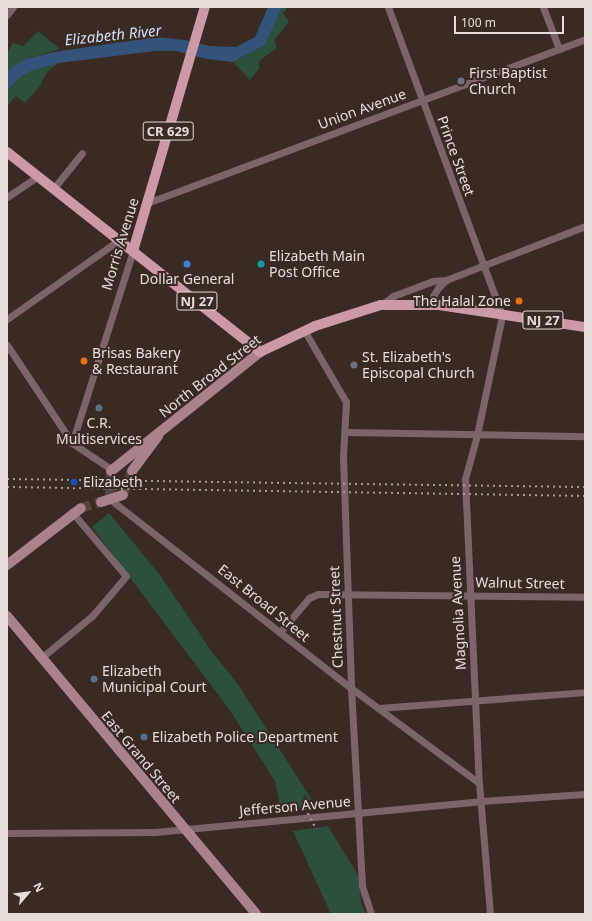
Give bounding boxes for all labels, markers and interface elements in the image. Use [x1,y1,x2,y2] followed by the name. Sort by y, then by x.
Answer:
[456,8,566,34] scale bar
[461,14,496,31] text: 100 m
[64,21,162,49] water label: Elizabeth River
[469,65,547,98] place label: First Baptist Church
[456,76,466,86] marker: First Baptist Church
[316,85,408,133] street label: Union Avenue
[434,114,478,198] street label: Prince Street
[142,120,194,142] road number: CR 629
[98,196,142,292] street label: Morris Avenue
[269,248,365,280] place label: Elizabeth Main Post Office
[182,259,192,269] marker: Dollar General
[256,259,266,269] marker: Elizabeth Main Post Office
[140,271,234,287] place label: Dollar General
[176,290,218,312] road number: NJ 27
[413,293,511,309] place label: The Halal Zone
[514,296,524,306] marker: The Halal Zone
[522,309,564,331] road number: NJ 27
[156,331,264,421] street label: North Broad Street
[92,345,181,378] place label: Brisas Bakery & Restaurant
[362,349,475,382] place label: St. Elizabeth's Episcopal Church
[79,356,89,366] marker: Brisas Bakery & Restaurant
[349,360,359,370] marker: St. Elizabeth's Episcopal Church
[94,403,104,413] marker: C.R. Multiservices
[56,415,142,448] place label: C.R. Multiservices
[83,474,143,490] place label: Elizabeth
[68,476,80,488] marker: Elizabeth
[447,556,469,670] street label: Magnolia Avenue
[215,561,313,645] street label: East Broad Street
[326,566,346,668] street label: Chestnut Street
[475,574,565,592] street label: Walnut Street
[102,663,206,696] place label: Elizabeth Municipal Court
[89,674,99,684] marker: Elizabeth Municipal Court
[98,708,184,806] street label: East Grand Street
[152,729,338,745] place label: Elizabeth Police Department
[139,732,149,742] marker: Elizabeth Police Department
[239,793,351,819] street label: Jefferson Avenue
[8,873,48,913] north arrow
[30,880,48,895] text: N

